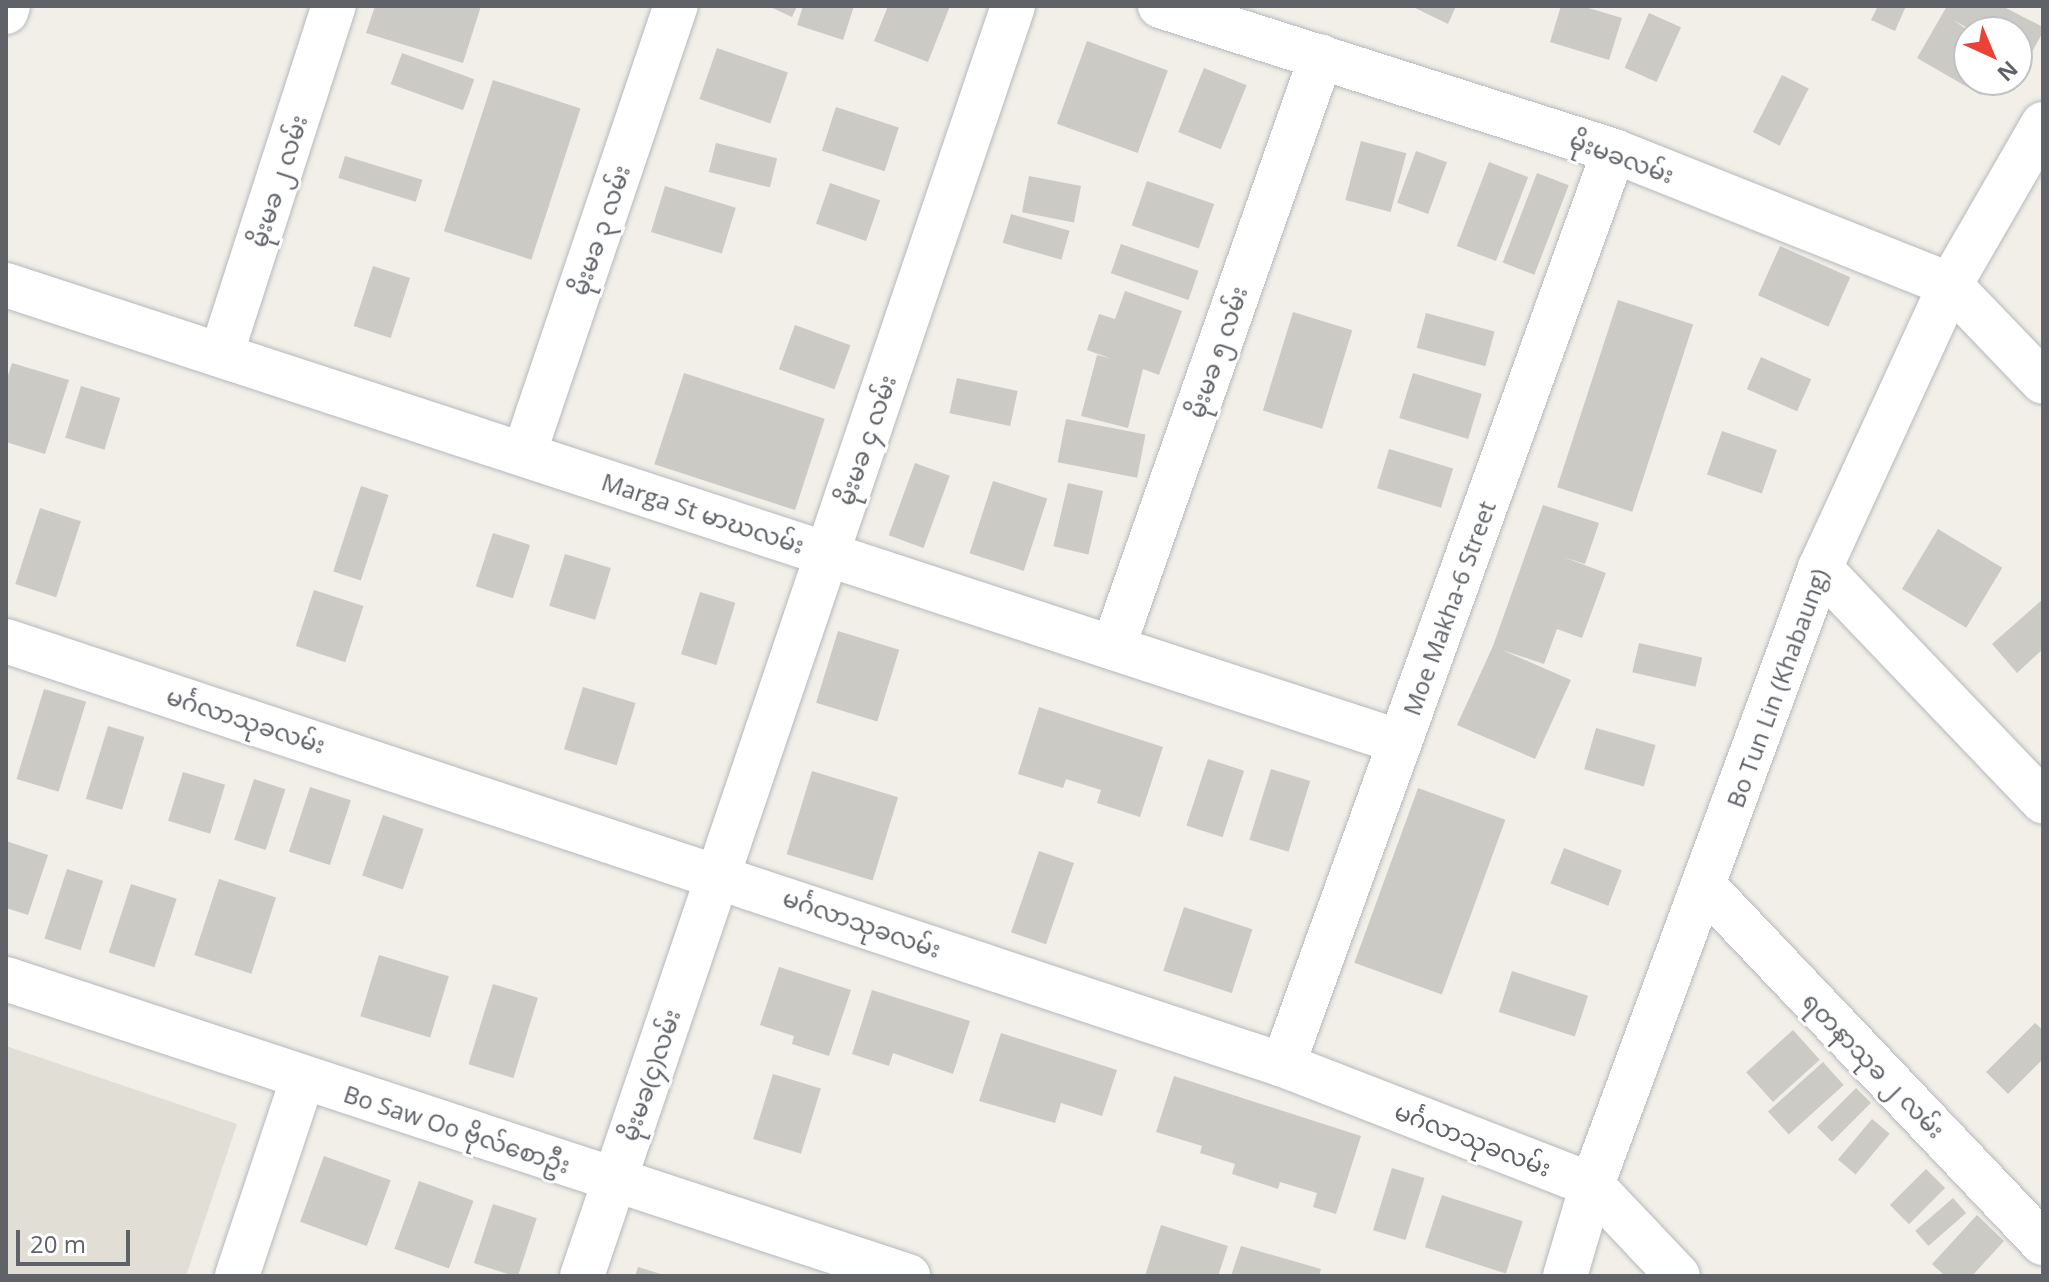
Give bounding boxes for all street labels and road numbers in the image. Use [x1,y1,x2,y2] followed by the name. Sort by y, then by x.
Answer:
[243,111,313,251] street label: မိုးမခ ၂ လမ်း
[1566,125,1678,189] street label: မိုးမခလမ်း
[564,161,636,299] street label: မိုးမခ ၃ လမ်း
[1181,282,1253,422] street label: မိုးမခ ၅ လမ်း
[830,371,902,509] street label: မိုးမခ ၄ လမ်း
[598,467,808,559] street label: Marga St မာဃလမ်း
[1397,497,1501,719] street label: Moe Makha-6 Street
[1720,565,1834,811] street label: Bo Tun Lin (Khabaung)
[163,681,329,759] street label: မင်္ဂလာသုခလမ်း
[779,883,945,963] street label: မင်္ဂလာသုခလမ်း
[1797,986,1951,1144] street label: ရတနာသုခ ၂ လမ်း
[614,1005,686,1145] street label: မိုးမခ(၄)လမ်း
[340,1079,574,1179] street label: Bo Saw Oo ဗိုလ်စောဦး
[1391,1096,1555,1182] street label: မင်္ဂလာသုခလမ်း

